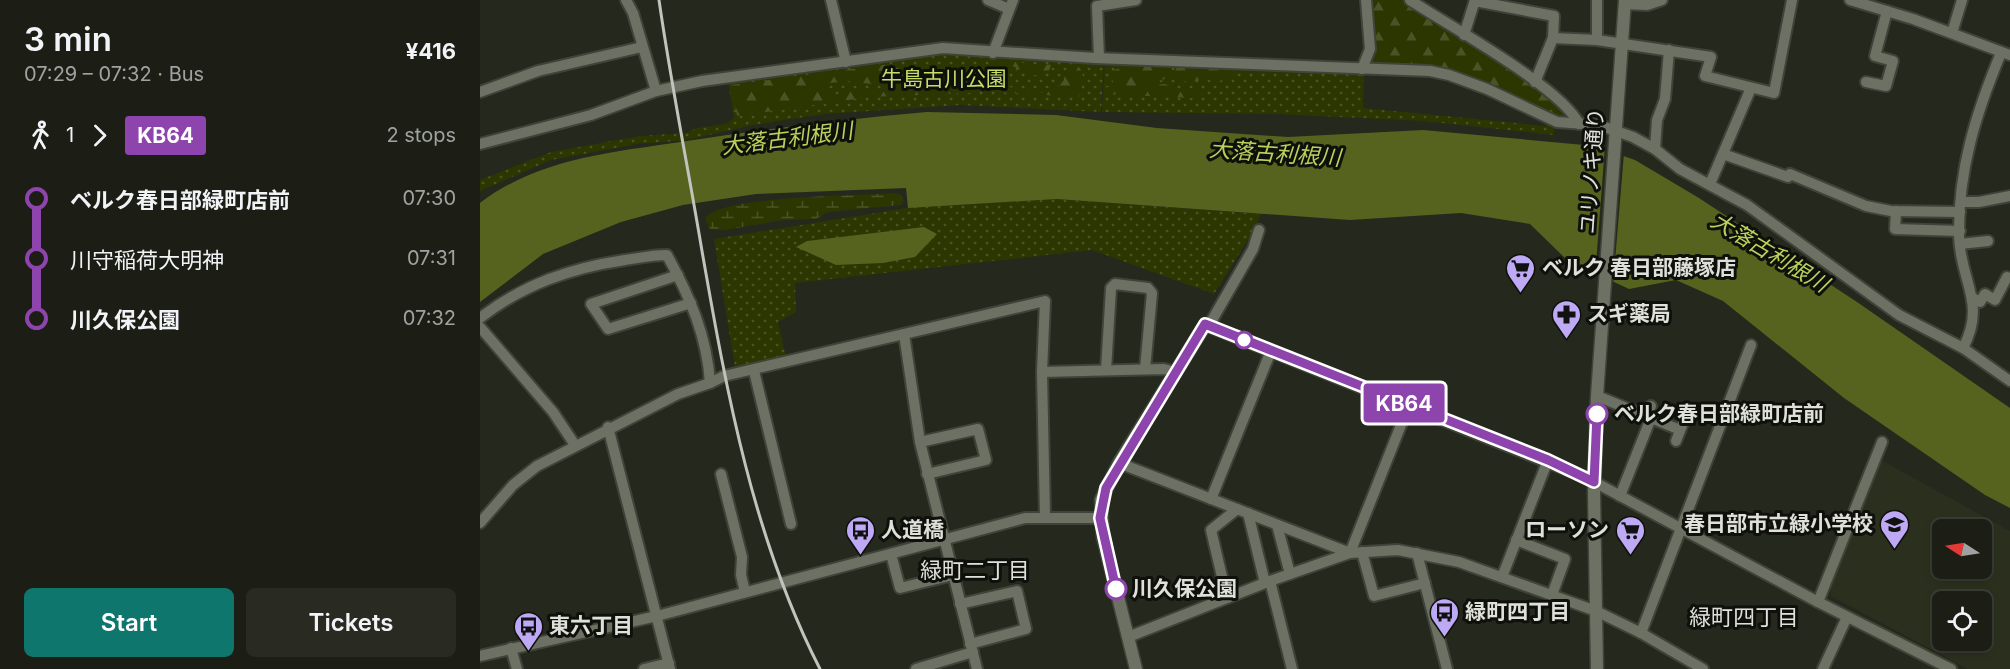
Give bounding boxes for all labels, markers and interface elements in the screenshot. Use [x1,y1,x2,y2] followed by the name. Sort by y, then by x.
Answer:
[24,19,112,59] text: 3 min
[406,38,456,64] text: ¥416
[24,62,204,86] text: 07:29 – 07:32 · Bus
[881,66,1007,91] park label: 牛島古川公園
[1575,107,1608,235] street label: ユリノキ通り
[720,117,856,159] water label: 大落古利根川
[24,119,57,152] icon: walk
[83,119,116,152] icon: forward
[66,123,74,147] text: 1
[137,123,194,148] text: KB64
[386,123,456,147] text: 2 stops
[1208,135,1344,171] water label: 大落古利根川
[402,186,456,210] text: 07:30
[70,187,290,213] text: ベルク春日部緑町店前
[1707,207,1835,298] water label: 大落古利根川
[407,246,456,270] text: 07:31
[70,247,224,273] text: 川守稲荷大明神
[1505,252,1537,294] supermarket icon: ベルク 春日部藤塚店
[1542,255,1736,280] place label: ベルク 春日部藤塚店
[1550,298,1582,340] pharmacy icon: スギ薬局
[1587,301,1671,326] place label: スギ薬局
[403,306,456,330] text: 07:32
[70,307,180,333] text: 川久保公園
[1235,331,1253,349] unlabelled marker
[1362,384,1446,422] line badge: KB64
[1376,391,1432,416] text: KB64
[1614,401,1824,426] place label: ベルク春日部緑町店前
[1586,403,1608,425] marker: ベルク春日部緑町店前
[1878,508,1910,550] school or university icon: 春日部市立緑小学校
[1684,511,1873,536] place label: 春日部市立緑小学校
[844,514,876,556] bus stop icon: 人道橋
[1614,514,1646,556] supermarket icon: ローソン
[881,517,944,542] place label: 人道橋
[1525,517,1609,542] place label: ローソン
[1932,519,1992,579] north arrow
[1932,519,1992,651] map controls
[920,557,1030,583] district label: 緑町二丁目
[1132,576,1237,601] place label: 川久保公園
[1105,578,1127,600] marker: 川久保公園
[24,588,234,657] button: Start
[246,588,456,657] button: Tickets
[1932,591,1992,651] button: locate
[1428,596,1460,638] bus stop icon: 緑町四丁目
[1465,599,1570,624] place label: 緑町四丁目
[1689,604,1799,630] district label: 緑町四丁目
[512,610,544,652] bus stop icon: 東六丁目
[549,613,633,638] place label: 東六丁目

